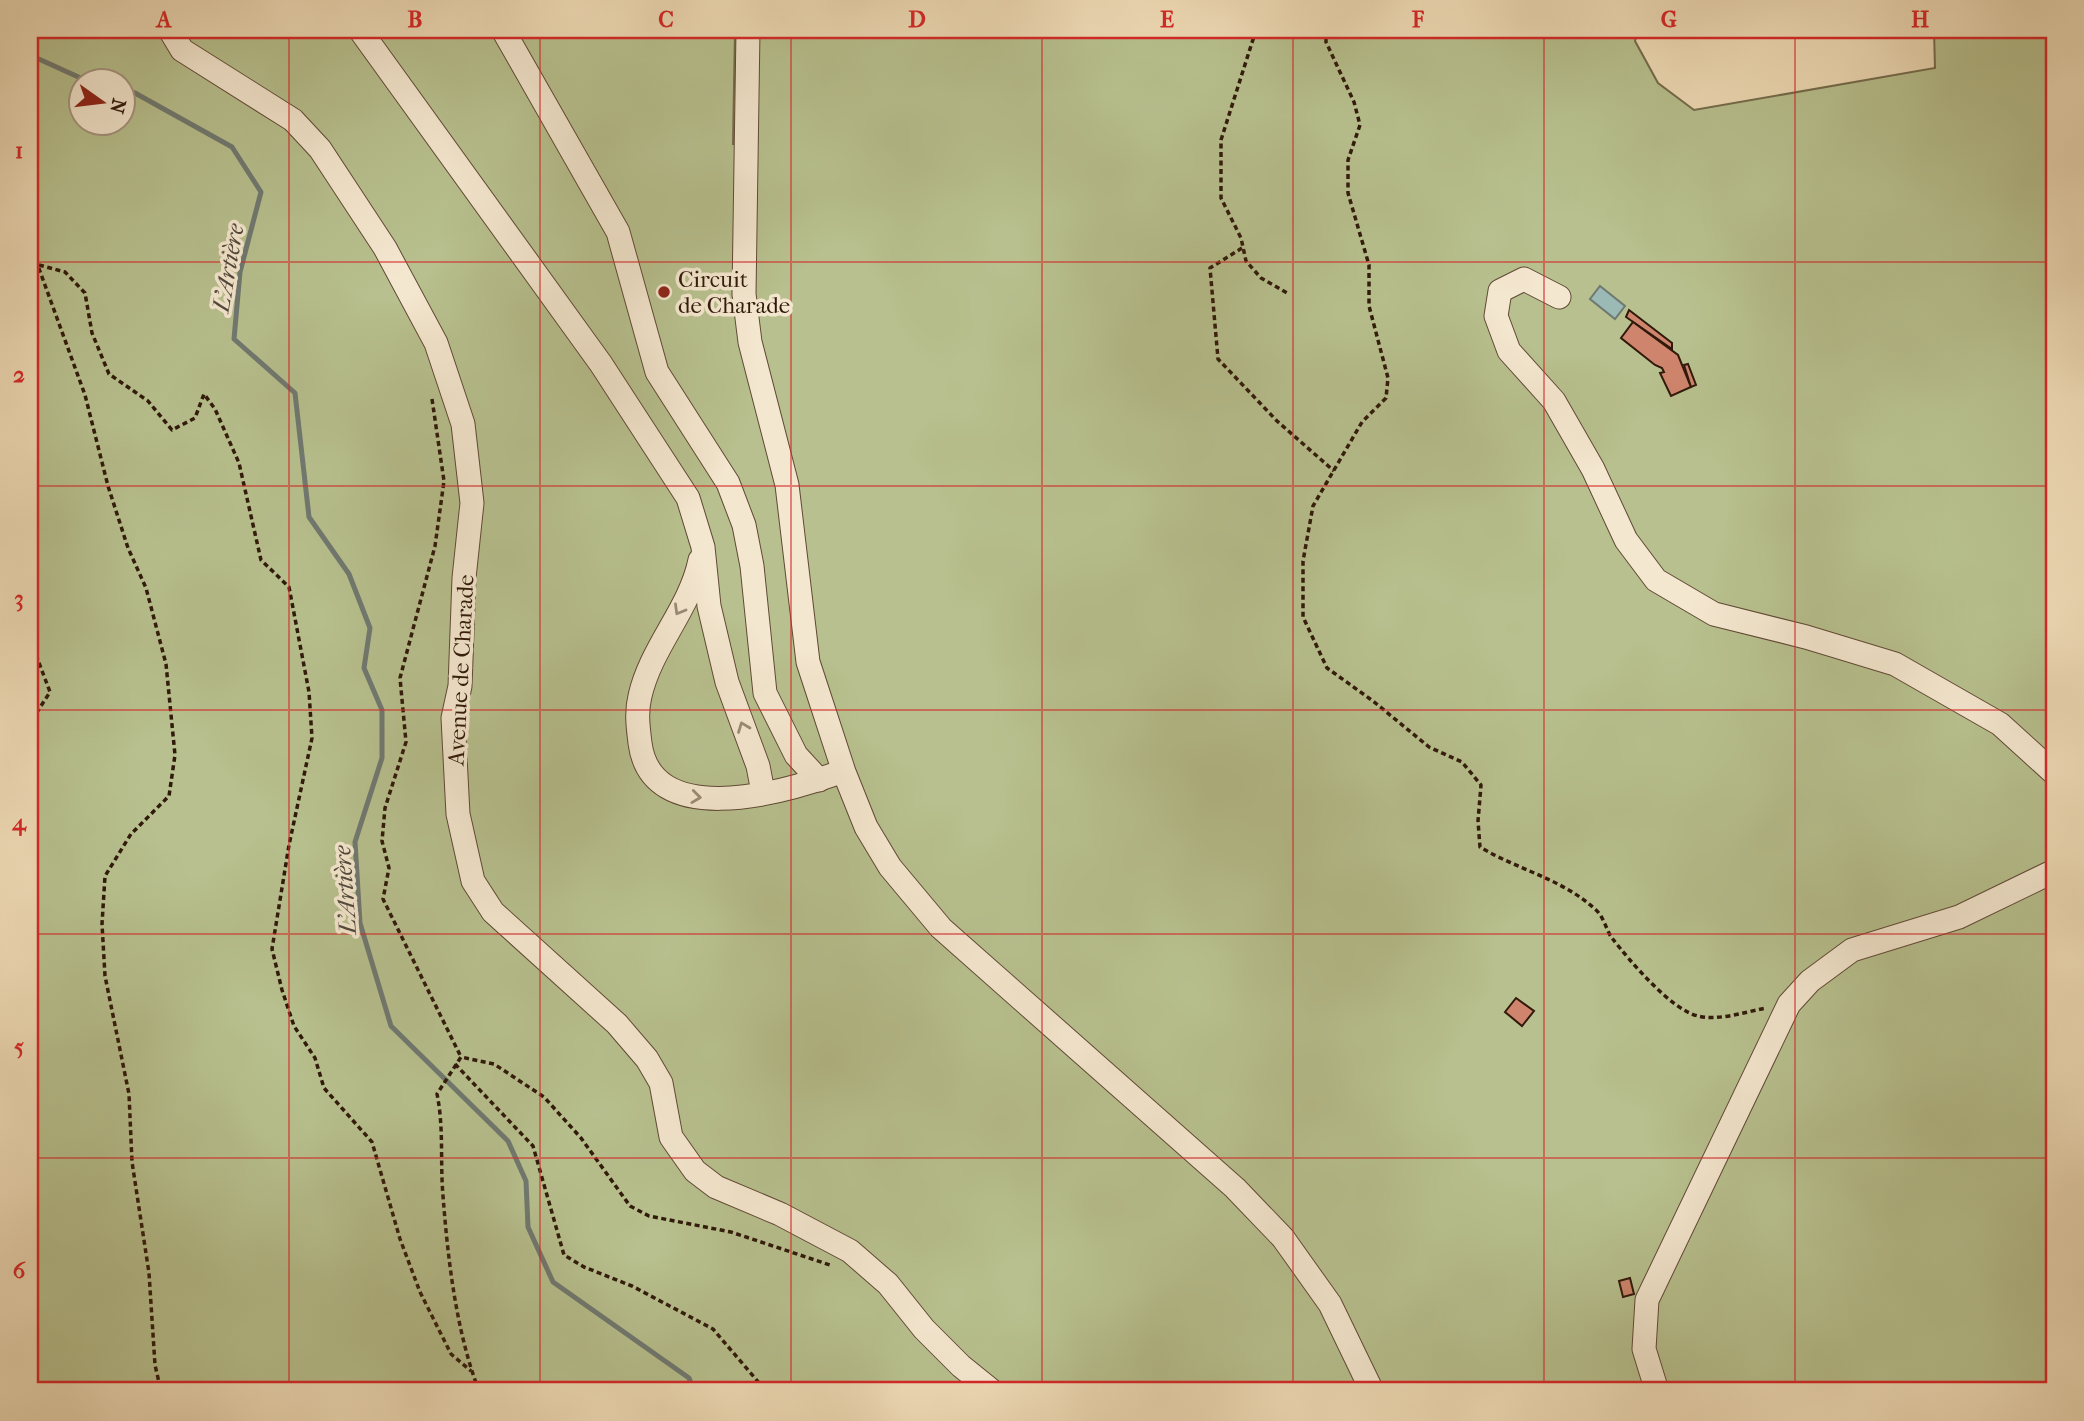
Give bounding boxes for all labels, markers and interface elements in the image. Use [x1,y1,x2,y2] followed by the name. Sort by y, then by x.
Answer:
[155,6,173,33] text: A
[408,6,423,33] text: B
[658,6,674,33] text: C
[908,6,926,33] text: D
[1160,6,1174,33] text: E
[1411,6,1425,33] text: F
[1661,6,1677,33] text: G
[1911,6,1929,33] text: H
[66,66,136,136] north arrow
[105,96,130,116] text: N
[15,137,23,164] text: 1
[206,220,250,316] water label: L'Artière
[678,266,790,319] place label: Circuit de Charade
[656,284,672,300] marker: Circuit de Charade
[13,361,25,388] text: 2
[442,574,479,767] street label: Avenue de Charade
[14,585,24,612] text: 3
[674,602,687,615] one-way arrow
[737,722,751,734] one-way arrow
[690,790,702,805] one-way arrow
[11,809,27,836] text: 4
[328,843,362,937] water label: L'Artière
[14,1033,24,1060] text: 5
[13,1257,26,1284] text: 6

